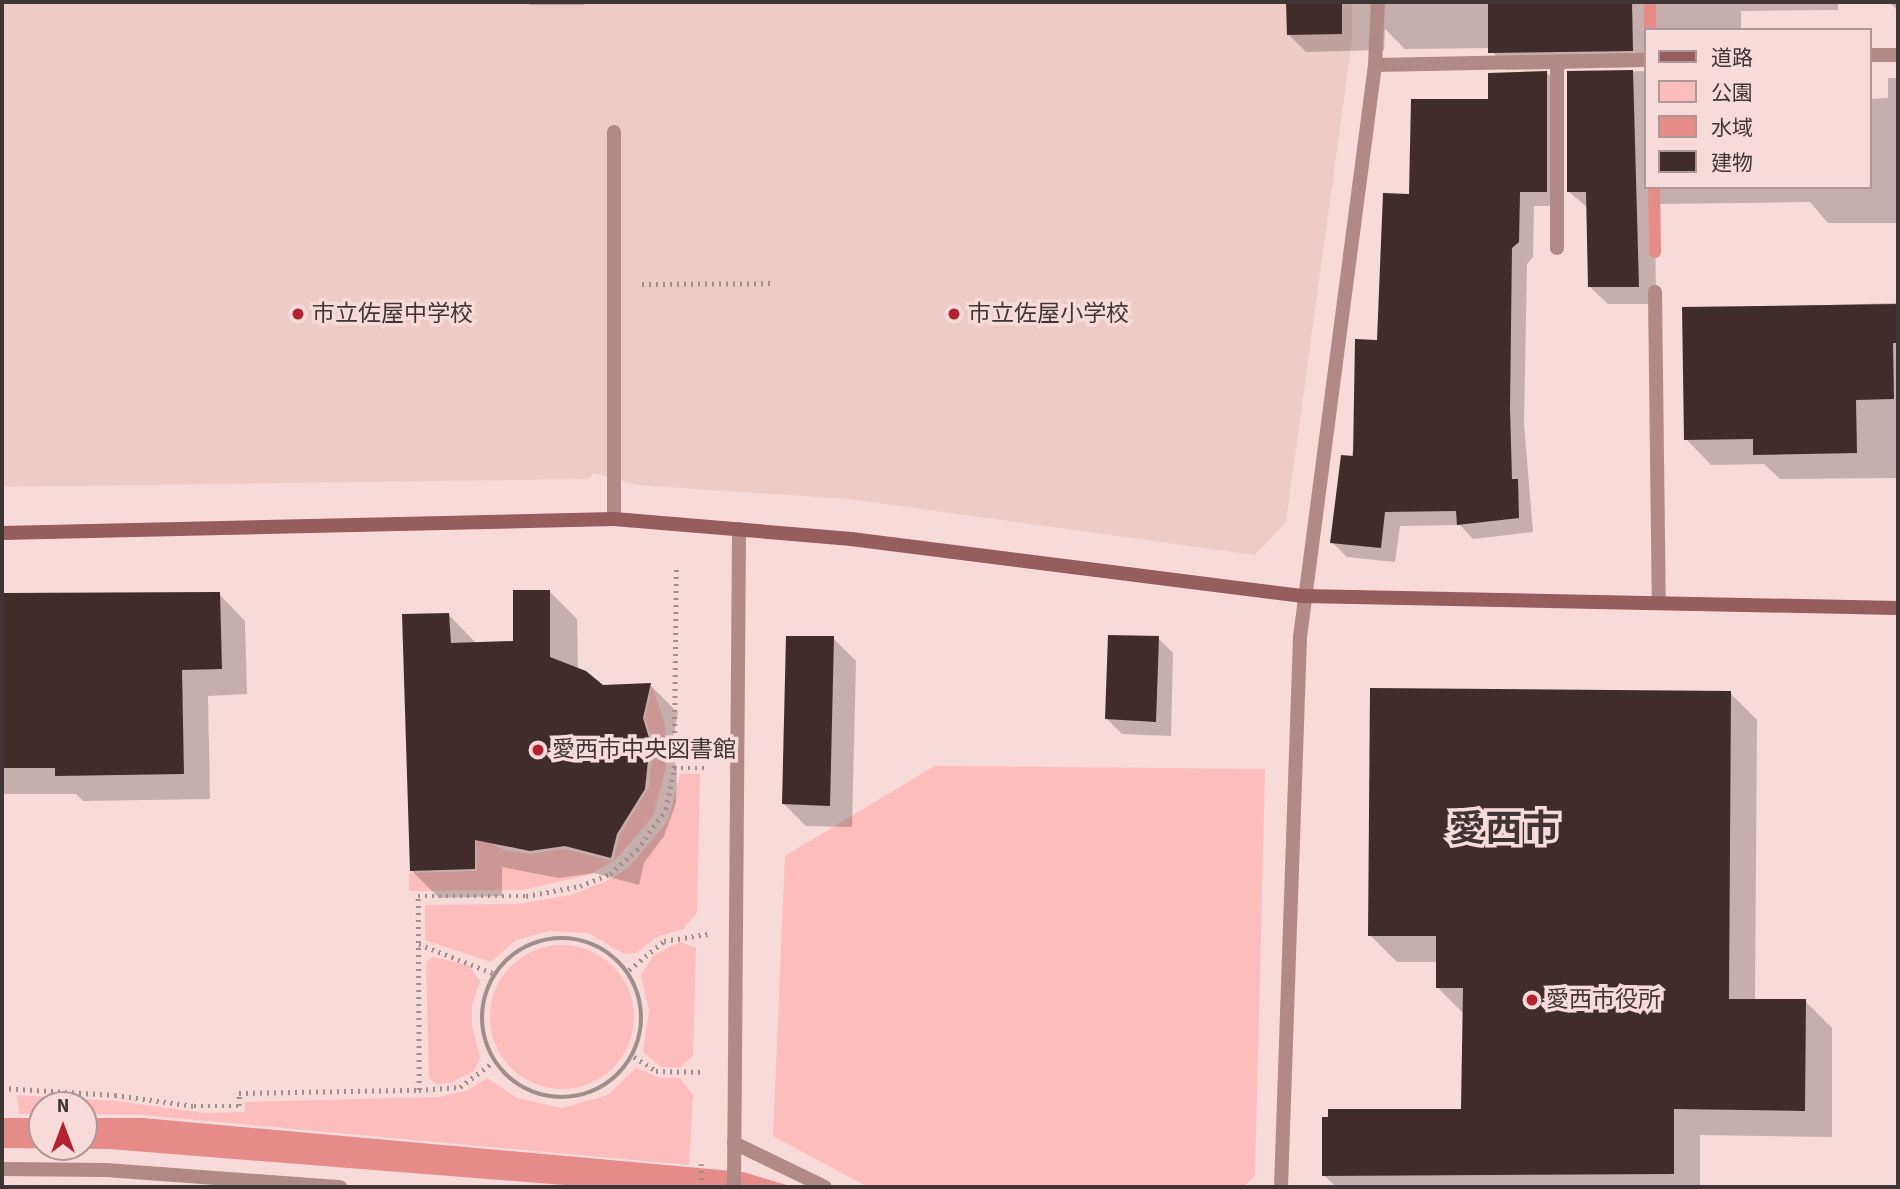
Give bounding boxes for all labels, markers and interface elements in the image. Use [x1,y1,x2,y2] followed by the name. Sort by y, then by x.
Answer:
[1644,28,1872,189] legend
[1711,43,1753,73] text: 道路
[1711,78,1753,108] text: 公園
[1711,113,1753,143] text: 水域
[1711,148,1753,178] text: 建物
[312,300,473,328] place label: 市立佐屋中学校
[968,300,1129,328] place label: 市立佐屋小学校
[290,306,306,322] marker: 市立佐屋中学校
[946,306,962,322] marker: 市立佐屋小学校
[552,736,736,764] place label: 愛西市中央図書館
[530,742,546,758] marker: 愛西市中央図書館
[1449,808,1559,852] district label: 愛西市
[1546,986,1661,1014] place label: 愛西市役所
[1524,992,1540,1008] marker: 愛西市役所
[28,1091,98,1161] north arrow
[57,1093,69,1120] text: N

